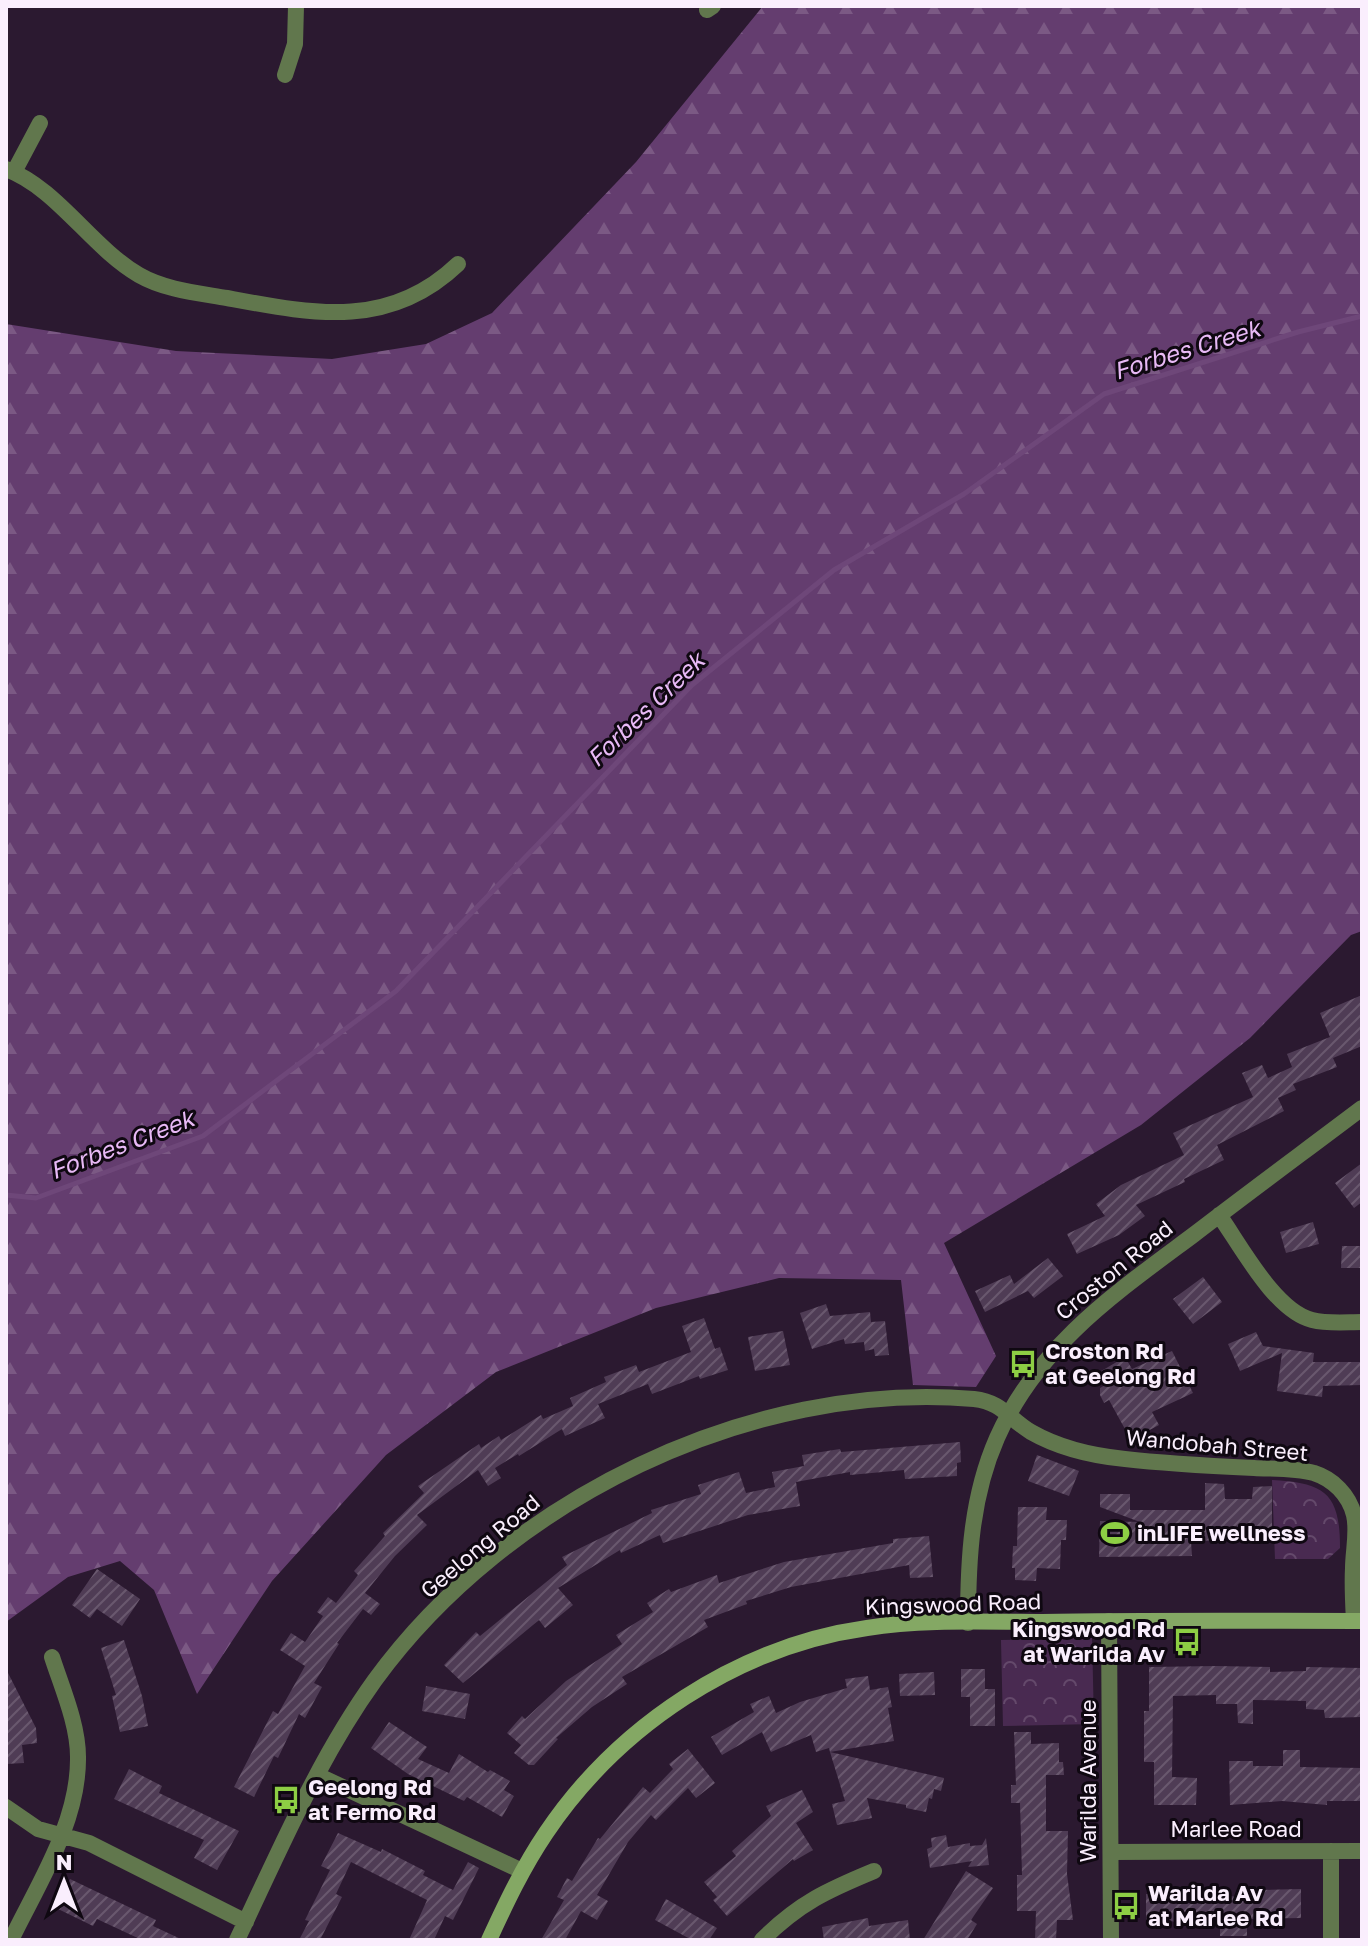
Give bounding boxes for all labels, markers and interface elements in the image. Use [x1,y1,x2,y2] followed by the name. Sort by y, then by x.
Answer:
[1110,312,1266,385] water label: Forbes Creek
[580,644,711,772] water label: Forbes Creek
[45,1102,200,1184] water label: Forbes Creek
[1050,1214,1178,1325] street label: Croston Road
[1045,1337,1195,1389] place label: Croston Rd at Geelong Rd
[1008,1349,1038,1379] bus stop icon: Croston Rd at Geelong Rd
[1125,1423,1309,1466] street label: Wandobah Street
[414,1488,545,1603] street label: Geelong Road
[1100,1518,1130,1548] sports icon: inLIFE wellness
[1137,1519,1305,1546] place label: inLIFE wellness
[864,1587,1042,1620] street label: Kingswood Road
[1012,1615,1165,1667] place label: Kingswood Rd at Warilda Av
[1172,1627,1202,1657] bus stop icon: Kingswood Rd at Warilda Av
[1074,1699,1101,1863] street label: Warilda Avenue
[308,1773,436,1825] place label: Geelong Rd at Fermo Rd
[271,1785,301,1815] bus stop icon: Geelong Rd at Fermo Rd
[1170,1815,1302,1842] street label: Marlee Road
[24,1842,104,1922] north arrow
[56,1848,72,1875] text: N
[1148,1879,1283,1931] place label: Warilda Av at Marlee Rd
[1111,1891,1141,1921] bus stop icon: Warilda Av at Marlee Rd

